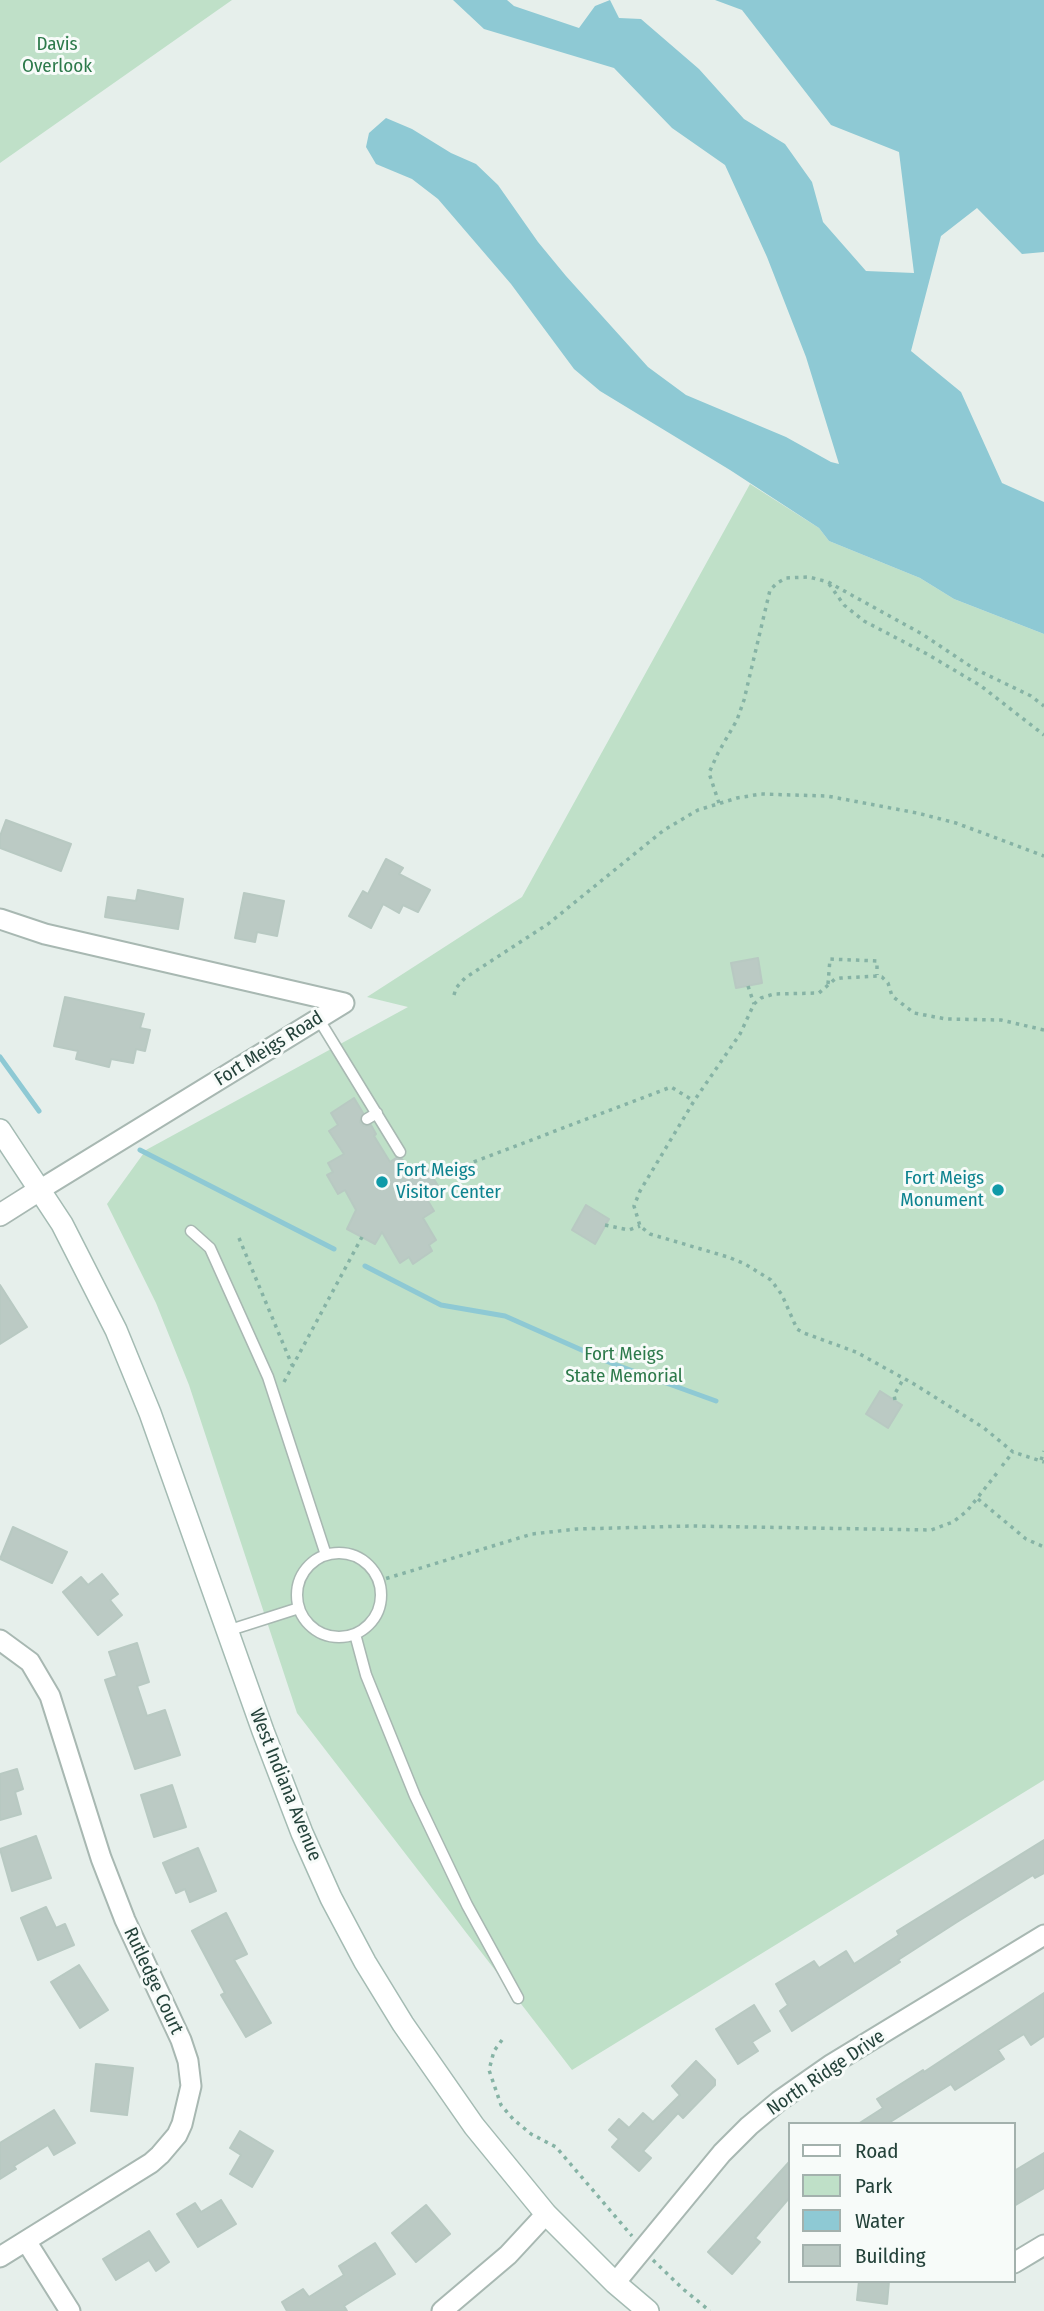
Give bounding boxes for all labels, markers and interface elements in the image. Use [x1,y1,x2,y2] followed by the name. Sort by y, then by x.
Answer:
[22,34,92,78] park label: Davis Overlook
[211,1007,327,1091] street label: Fort Meigs Road
[396,1160,501,1204] place label: Fort Meigs Visitor Center
[900,1168,984,1212] place label: Fort Meigs Monument
[374,1174,390,1190] marker: Fort Meigs Visitor Center
[990,1182,1006,1198] marker: Fort Meigs Monument
[565,1344,683,1388] park label: Fort Meigs State Memorial
[244,1705,326,1865] street label: West Indiana Avenue
[118,1924,188,2038] street label: Rutledge Court
[763,2025,889,2121] street label: North Ridge Drive
[788,2122,1016,2283] legend
[855,2138,899,2164] text: Road
[855,2173,892,2199] text: Park
[855,2208,905,2234] text: Water
[855,2243,926,2269] text: Building

